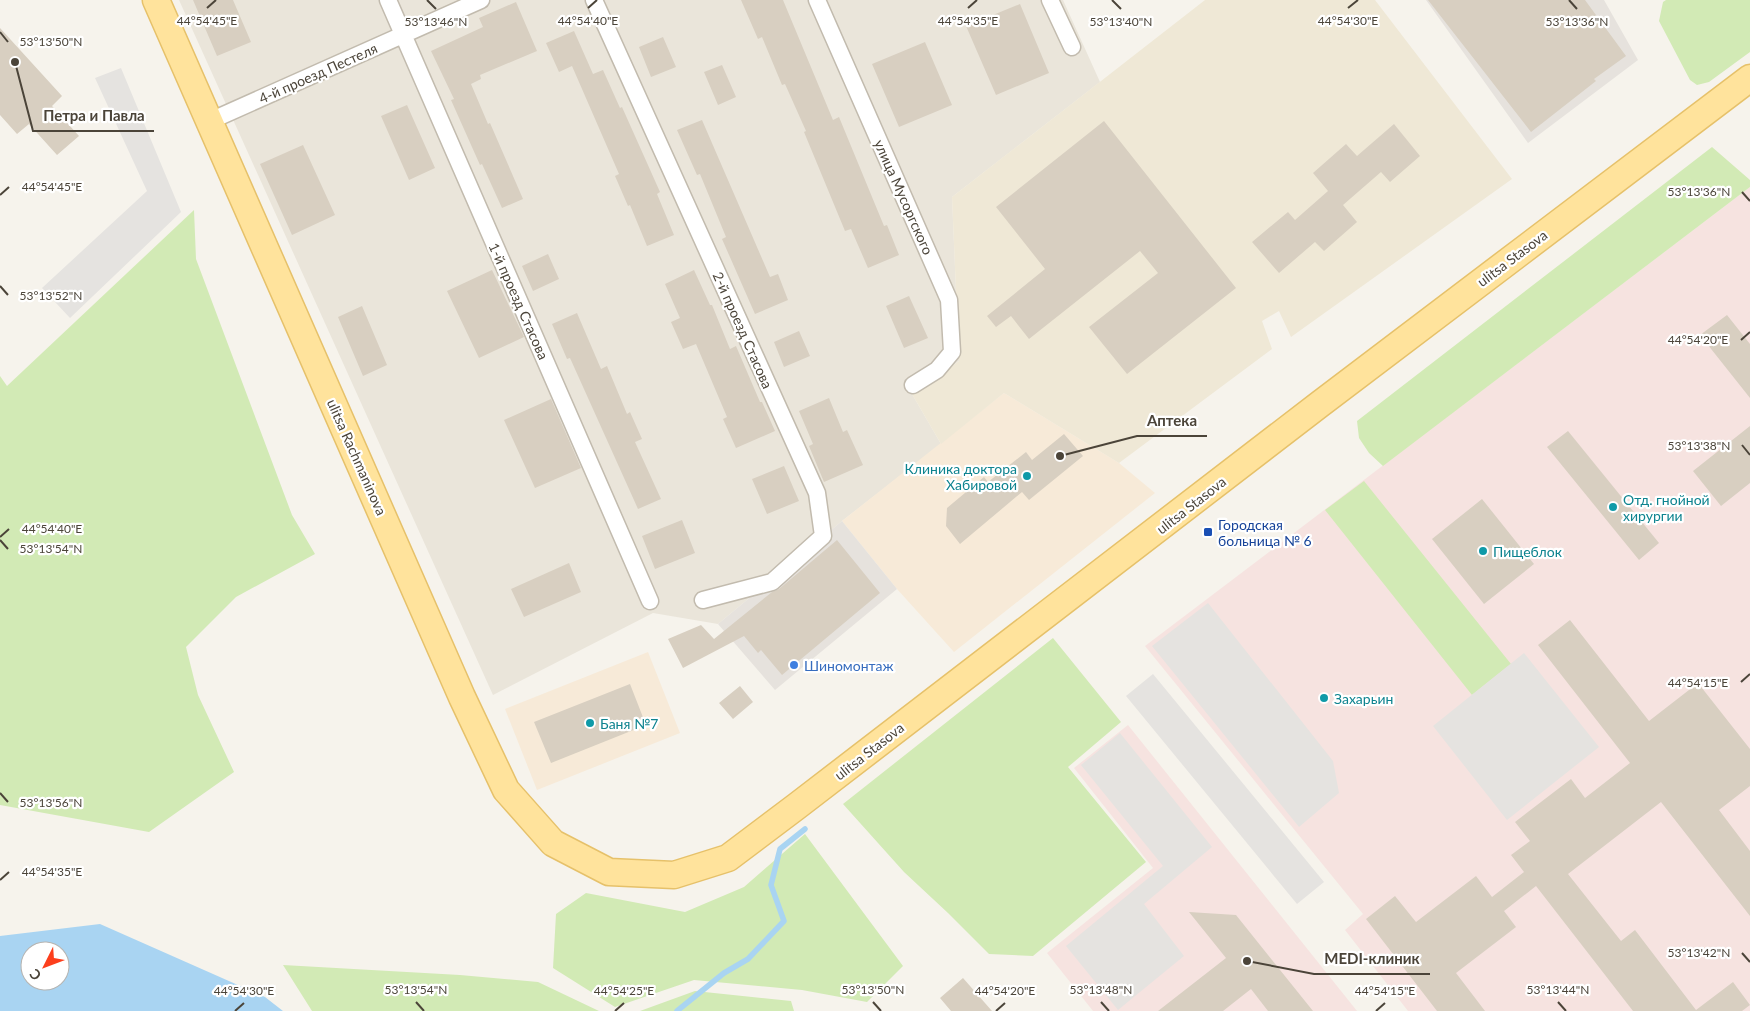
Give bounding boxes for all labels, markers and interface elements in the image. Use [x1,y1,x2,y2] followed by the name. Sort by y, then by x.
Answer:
[177,13,237,28] text: 44°54'45"E
[558,13,618,28] text: 44°54'40"E
[938,13,998,28] text: 44°54'35"E
[1318,13,1378,28] text: 44°54'30"E
[405,14,467,29] text: 53°13'46"N
[1090,14,1152,29] text: 53°13'40"N
[1546,14,1608,29] text: 53°13'36"N
[20,34,82,49] text: 53°13'50"N
[256,39,380,107] street label: 4-й проезд Пестеля
[33,101,154,131] callout: Петра и Павла
[43,106,145,124] text: Петра и Павла
[871,137,937,257] street label: улица Мусоргского
[22,179,82,194] text: 44°54'45"E
[1668,184,1730,199] text: 53°13'36"N
[1474,226,1550,290] street label: ulitsa Stasova
[486,240,552,362] street label: 1-й проезд Стасова
[710,269,776,391] street label: 2-й проезд Стасова
[20,288,82,303] text: 53°13'52"N
[1668,332,1728,347] text: 44°54'20"E
[324,396,390,518] street label: ulitsa Rachmaninova
[1137,406,1207,436] callout: Аптека
[1146,411,1197,429] text: Аптека
[1668,438,1730,453] text: 53°13'38"N
[904,460,1017,493] place label: Клиника доктора Хабировой
[1021,470,1033,482] marker: Клиника доктора Хабировой
[1153,473,1229,537] street label: ulitsa Stasova
[1623,491,1710,524] place label: Отд. гнойной хирургии
[1607,501,1619,513] marker: Отд. гнойной хирургии
[1218,516,1312,549] place label: Городская больница № 6
[22,521,82,536] text: 44°54'40"E
[1202,526,1214,538] marker: Городская больница № 6
[20,541,82,556] text: 53°13'54"N
[1493,543,1563,560] place label: Пищеблок
[1477,545,1489,557] marker: Пищеблок
[804,657,894,674] place label: Шиномонтаж
[788,659,800,671] marker: Шиномонтаж
[1668,675,1728,690] text: 44°54'15"E
[1334,690,1393,707] place label: Захарьин
[1318,692,1330,704] marker: Захарьин
[600,715,658,732] place label: Баня №7
[584,717,596,729] marker: Баня №7
[831,719,907,783] street label: ulitsa Stasova
[20,795,82,810] text: 53°13'56"N
[22,864,82,879] text: 44°54'35"E
[20,941,70,991] north arrow
[1314,944,1430,974] callout: MEDI-клиник
[1668,945,1730,960] text: 53°13'42"N
[1324,949,1421,967] text: MEDI-клиник
[25,965,44,984] text: С
[385,982,447,997] text: 53°13'54"N
[842,982,904,997] text: 53°13'50"N
[1070,982,1132,997] text: 53°13'48"N
[1527,982,1589,997] text: 53°13'44"N
[214,983,274,998] text: 44°54'30"E
[594,983,654,998] text: 44°54'25"E
[975,983,1035,998] text: 44°54'20"E
[1355,983,1415,998] text: 44°54'15"E

